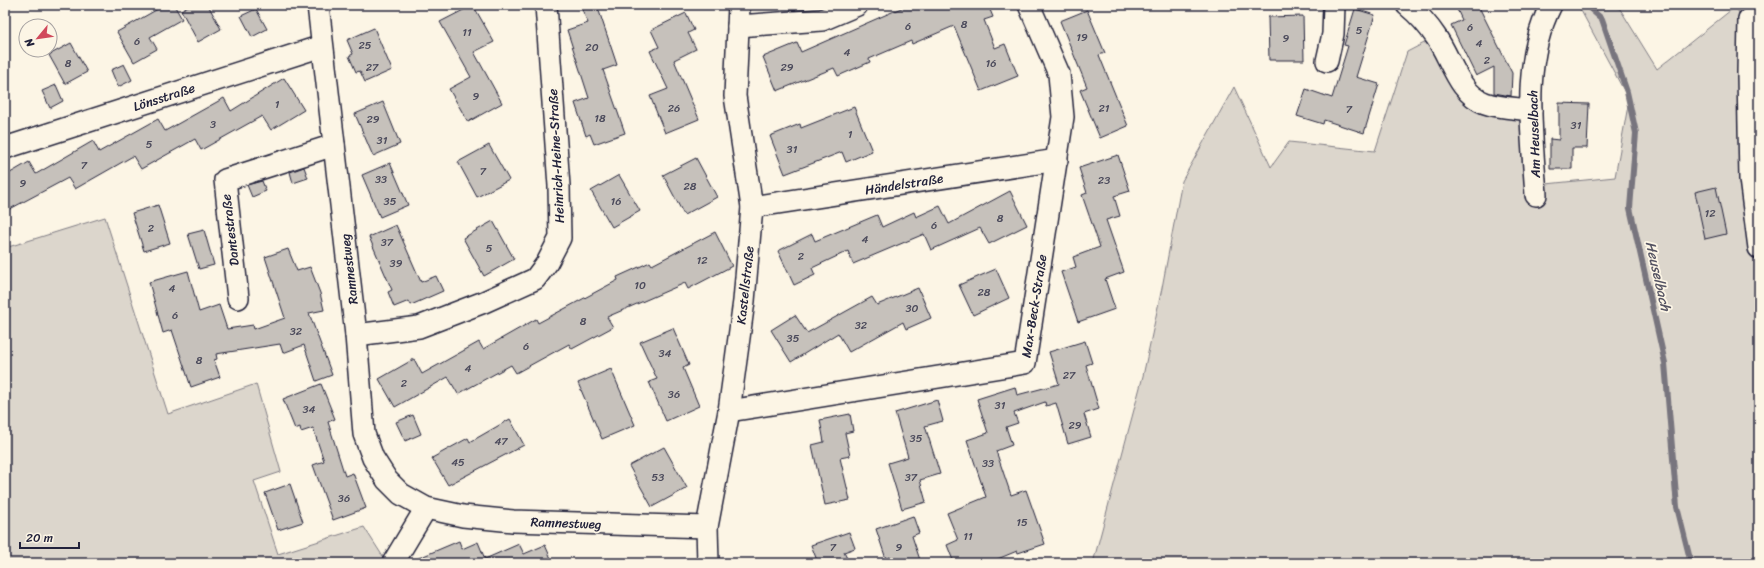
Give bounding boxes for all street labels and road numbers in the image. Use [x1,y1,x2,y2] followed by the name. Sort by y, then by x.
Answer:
[130,76,198,118] street label: Lönsstraße
[541,88,571,224] street label: Heinrich-Heine-Straße
[1521,90,1547,179] street label: Am Heuselbach
[863,166,945,202] street label: Händelstraße
[214,192,246,267] street label: Dantestraße
[333,232,365,306] street label: Ramnestweg
[729,244,761,325] street label: Kastellstraße
[1014,252,1054,359] street label: Max-Beck-Straße
[530,510,602,536] street label: Ramnestweg

